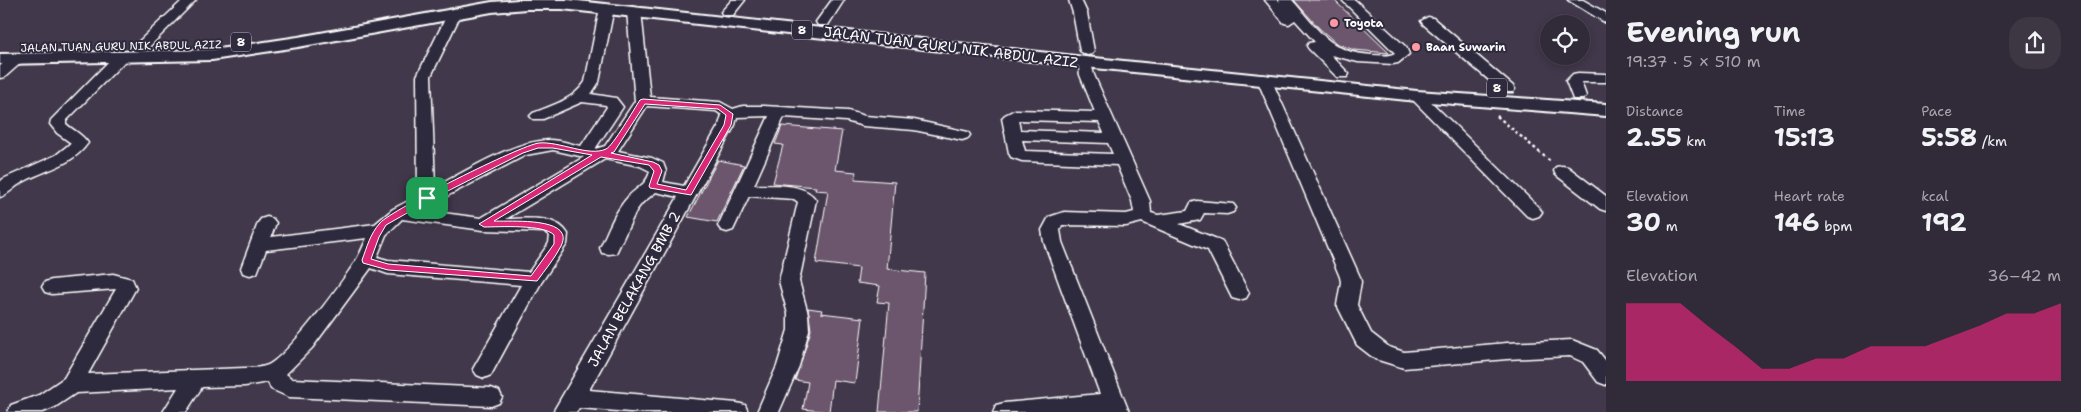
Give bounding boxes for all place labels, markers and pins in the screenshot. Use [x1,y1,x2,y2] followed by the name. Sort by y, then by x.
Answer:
[1344,16,1384,31] place label: Toyota
[1328,17,1340,29] marker: Toyota
[1426,40,1506,55] place label: Baan Suwarin
[1410,41,1422,53] marker: Baan Suwarin
[406,177,448,219] pin

